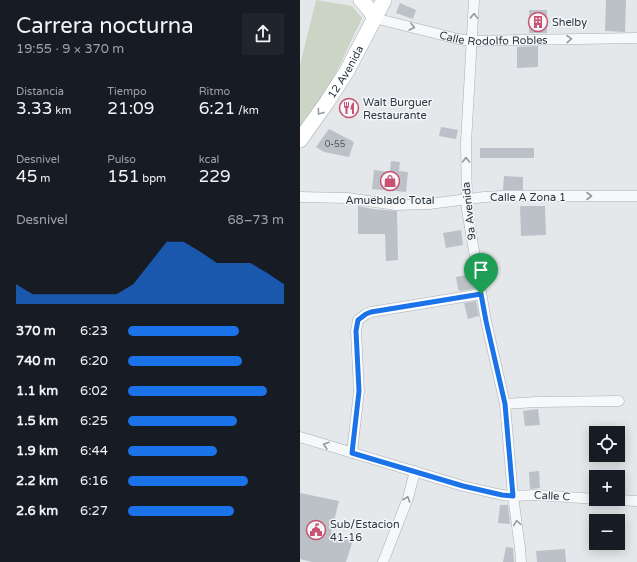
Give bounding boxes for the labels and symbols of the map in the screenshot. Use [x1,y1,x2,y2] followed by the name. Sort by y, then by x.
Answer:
[527,11,549,33] building icon: Shelby
[469,13,478,19] one-way arrow
[552,16,587,29] place label: Shelby
[408,22,415,31] one-way arrow
[438,28,548,48] street label: Calle Rodolfo Robles
[566,35,572,43] one-way arrow
[325,43,366,101] street label: 12 Avenida
[363,96,433,122] place label: Walt Burguer Restaurante
[338,97,360,119] restaurant icon: Walt Burguer Restaurante
[318,108,325,115] one-way arrow
[325,139,346,150] house number: 0-55
[462,157,470,163] one-way arrow
[379,170,401,192] shop icon: Amueblado Total
[459,181,479,241] street label: 9a Avenida
[490,191,566,204] street label: Calle A Zona 1
[586,192,592,200] one-way arrow
[345,194,435,207] place label: Amueblado Total
[464,253,498,294] pin
[323,441,330,450] one-way arrow
[534,489,571,503] street label: Calle C
[402,496,411,503] one-way arrow
[330,518,400,544] place label: Sub/Estacion 41-16
[305,519,327,541] public building icon: Sub/Estacion 41-16
[513,520,522,526] one-way arrow

